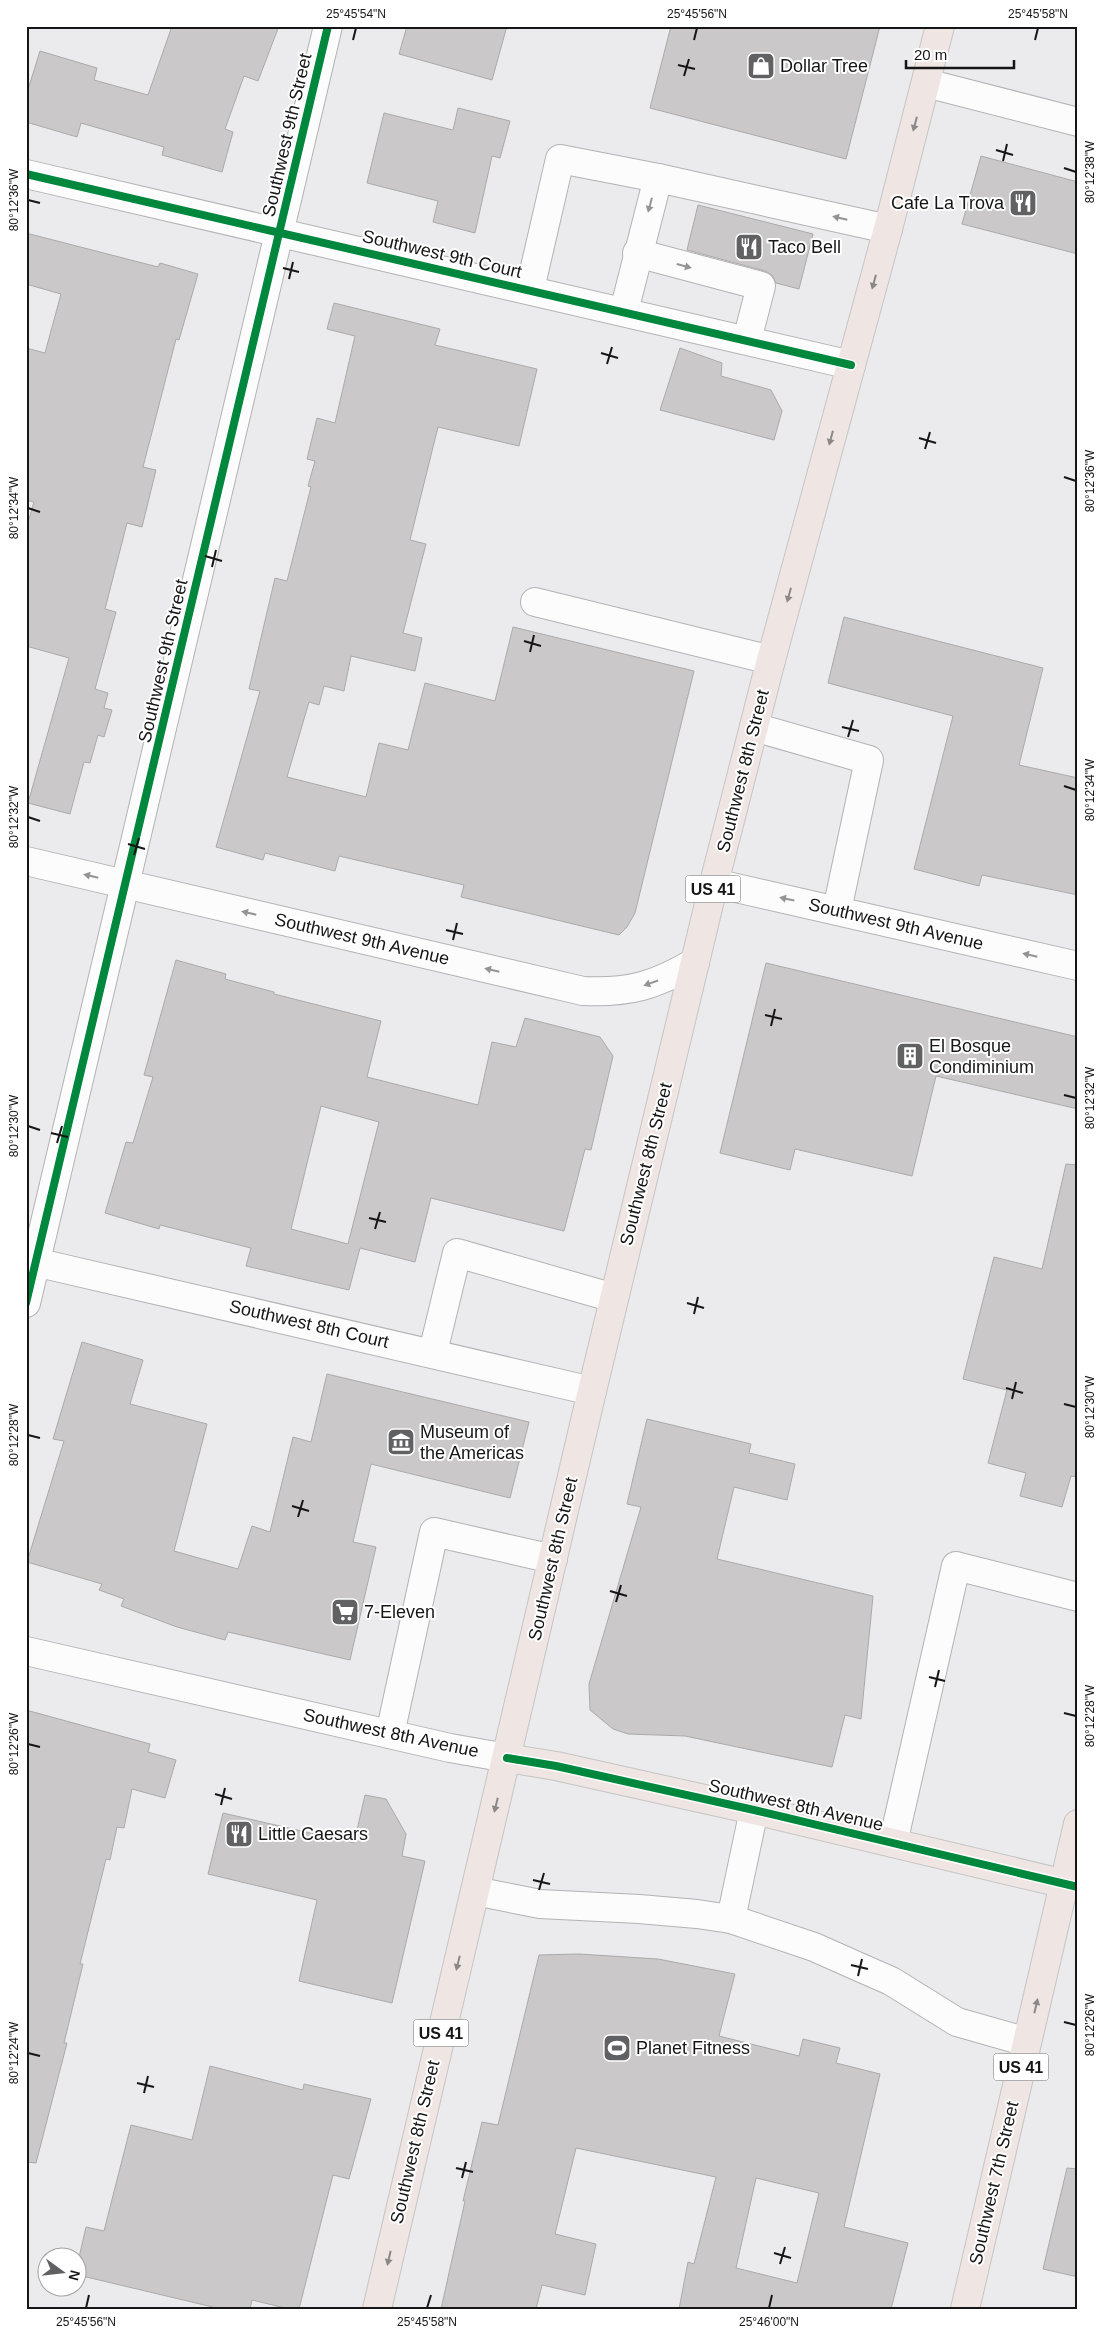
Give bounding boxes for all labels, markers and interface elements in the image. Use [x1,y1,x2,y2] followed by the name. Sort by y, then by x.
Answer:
[326,7,386,21] text: 25°45'54"N
[667,7,727,21] text: 25°45'56"N
[1008,7,1068,21] text: 25°45'58"N
[906,38,1014,70] scale bar
[914,46,947,63] text: 20 m
[258,51,316,219] street label: Southwest 9th Street
[746,51,776,81] shop icon: Dollar Tree
[780,56,868,76] place label: Dollar Tree
[911,117,919,132] one-way arrow
[1083,140,1097,203] text: 80°12'38"W
[7,168,21,231] text: 80°12'36"W
[1008,188,1038,218] restaurant icon: Cafe La Trova
[891,193,1005,213] place label: Cafe La Trova
[646,197,654,212] one-way arrow
[833,214,848,222] one-way arrow
[360,226,524,282] street label: Southwest 9th Court
[734,232,764,262] restaurant icon: Taco Bell
[768,237,841,257] place label: Taco Bell
[677,262,692,270] one-way arrow
[870,274,878,289] one-way arrow
[827,431,835,446] one-way arrow
[1083,449,1097,512] text: 80°12'36"W
[7,476,21,539] text: 80°12'34"W
[134,577,192,745] street label: Southwest 9th Street
[784,588,792,603] one-way arrow
[713,688,773,854] street label: Southwest 8th Street
[1083,758,1097,821] text: 80°12'34"W
[7,785,21,848] text: 80°12'32"W
[83,872,98,880] one-way arrow
[686,876,740,902] road number: US 41
[807,894,985,954] street label: Southwest 9th Avenue
[779,895,794,903] one-way arrow
[242,909,257,917] one-way arrow
[273,909,451,969] street label: Southwest 9th Avenue
[1023,951,1038,959] one-way arrow
[485,966,500,974] one-way arrow
[644,980,659,988] one-way arrow
[929,1036,1034,1077] place label: El Bosque Condiminium
[895,1041,925,1071] building icon: El Bosque Condiminium
[1083,1066,1097,1129] text: 80°12'32"W
[616,1081,676,1247] street label: Southwest 8th Street
[7,1094,21,1157] text: 80°12'30"W
[227,1296,391,1352] street label: Southwest 8th Court
[1083,1375,1097,1438] text: 80°12'30"W
[7,1403,21,1466] text: 80°12'28"W
[420,1422,524,1463] place label: Museum of the Americas
[386,1427,416,1457] museum icon: Museum of the Americas
[524,1475,582,1643] street label: Southwest 8th Street
[330,1597,360,1627] supermarket icon: 7-Eleven
[364,1602,435,1622] place label: 7-Eleven
[1083,1684,1097,1747] text: 80°12'28"W
[301,1705,481,1761] street label: Southwest 8th Avenue
[7,1712,21,1775] text: 80°12'26"W
[707,1775,885,1835] street label: Southwest 8th Avenue
[492,1798,500,1813] one-way arrow
[224,1819,254,1849] restaurant icon: Little Caesars
[258,1824,368,1844] place label: Little Caesars
[454,1956,462,1971] one-way arrow
[1083,1993,1097,2056] text: 80°12'26"W
[1032,1998,1040,2013] one-way arrow
[414,2020,468,2046] road number: US 41
[7,2021,21,2084] text: 80°12'24"W
[602,2033,632,2063] sports icon: Planet Fitness
[636,2038,750,2058] place label: Planet Fitness
[994,2054,1048,2080] road number: US 41
[386,2058,444,2226] street label: Southwest 8th Street
[965,2099,1023,2267] street label: Southwest 7th Street
[38,2248,88,2298] north arrow
[385,2250,393,2265] one-way arrow
[66,2268,84,2282] text: N
[56,2315,116,2329] text: 25°45'56"N
[397,2315,457,2329] text: 25°45'58"N
[739,2315,799,2329] text: 25°46'00"N

